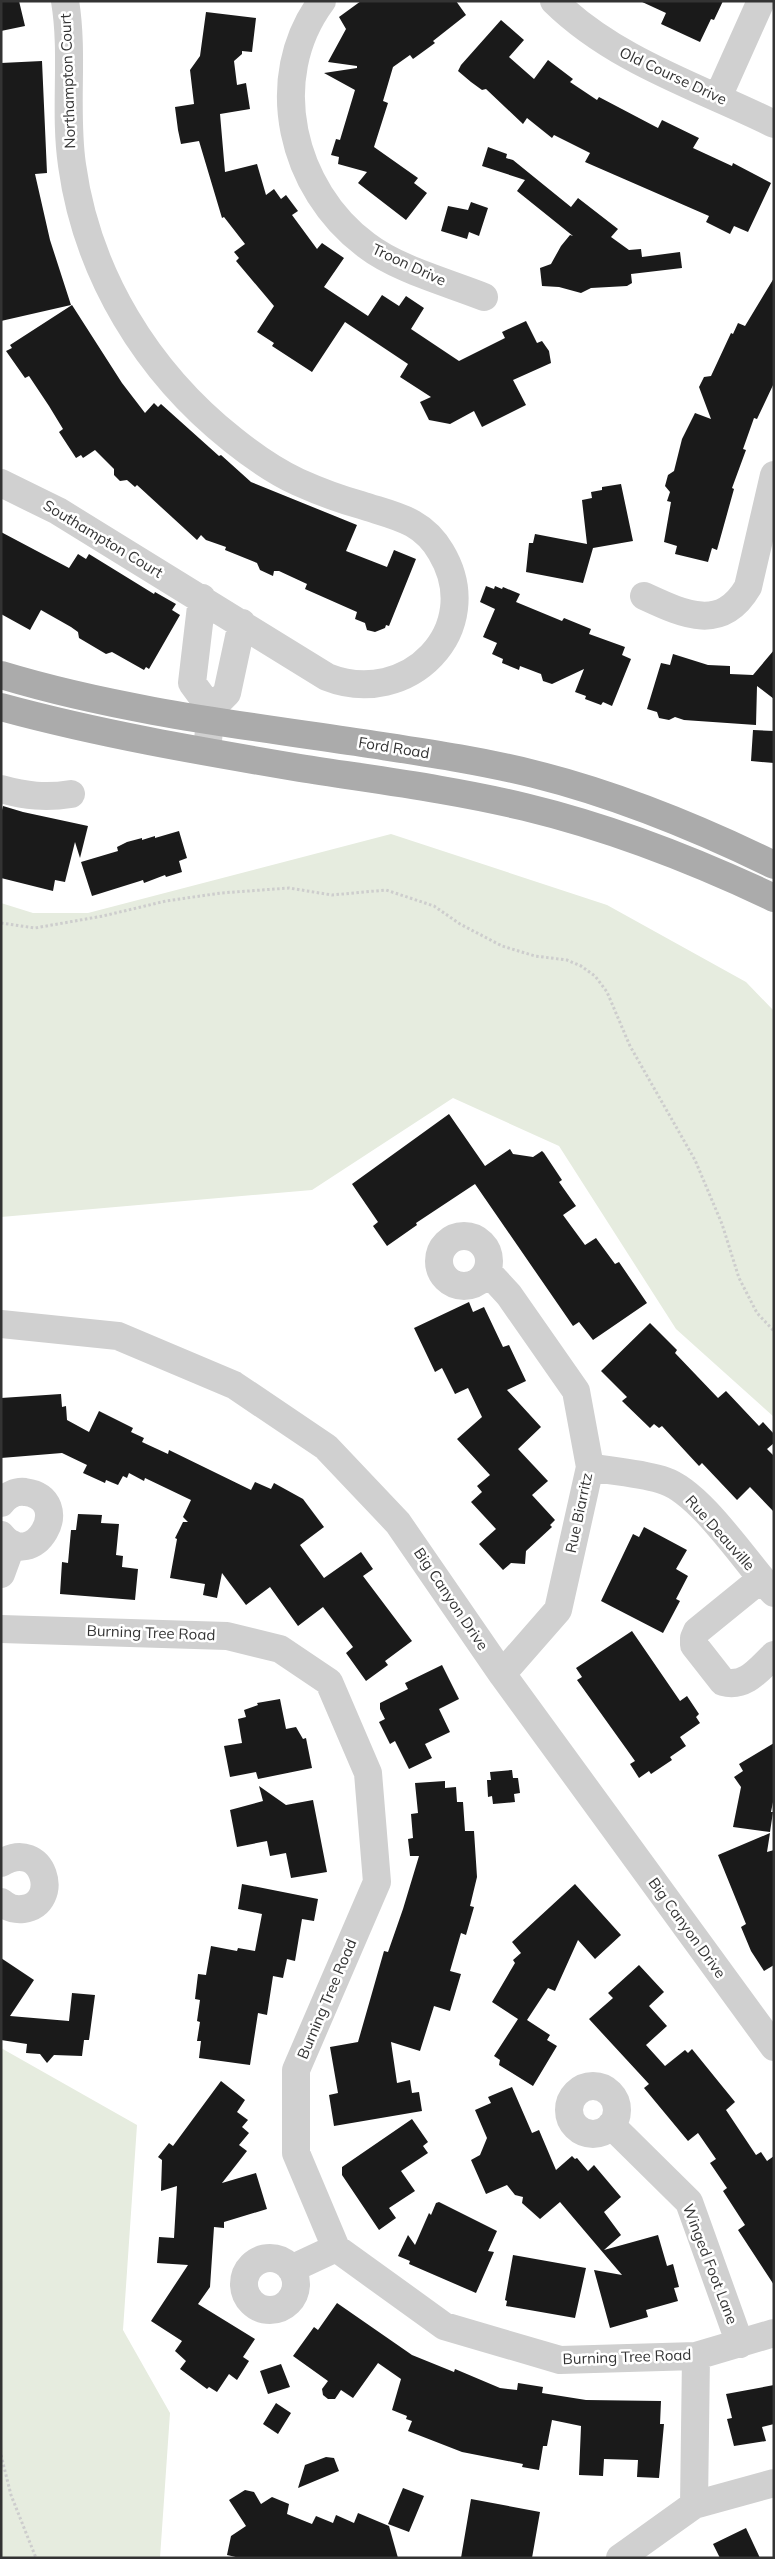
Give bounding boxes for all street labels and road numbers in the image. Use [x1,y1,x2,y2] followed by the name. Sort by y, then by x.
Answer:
[56,13,79,149] street label: Northampton Court
[617,42,730,109] street label: Old Course Drive
[369,239,449,290] street label: Troon Drive
[40,495,167,582] street label: Southampton Court
[357,733,431,763] street label: Ford Road
[561,1471,596,1555] street label: Rue Biarritz
[682,1491,759,1574] street label: Rue Deauville
[410,1544,493,1654] street label: Big Canyon Drive
[86,1621,216,1644] street label: Burning Tree Road
[645,1874,730,1982] street label: Big Canyon Drive
[293,1936,360,2062] street label: Burning Tree Road
[679,2201,742,2327] street label: Winged Foot Lane
[562,2345,692,2368] street label: Burning Tree Road

